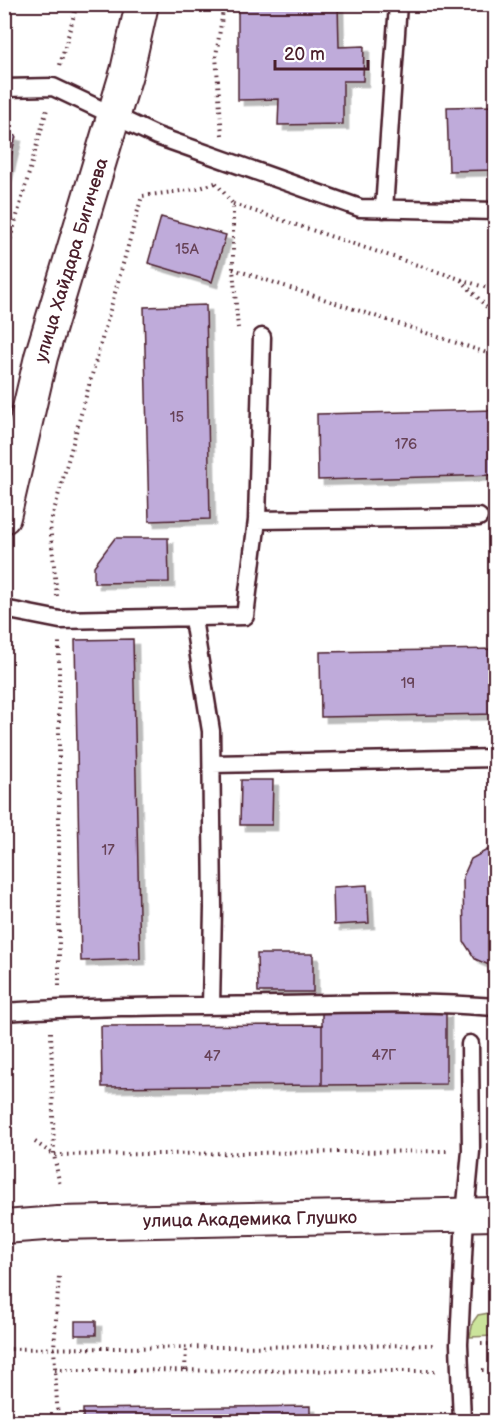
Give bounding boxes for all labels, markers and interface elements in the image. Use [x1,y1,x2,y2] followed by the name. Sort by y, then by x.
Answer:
[275,33,368,71] scale bar
[284,44,325,65] text: 20 m
[30,155,113,365] street label: улица Хайдара Бигичева
[175,240,200,259] house number: 15А
[170,408,184,427] house number: 15
[395,435,417,454] house number: 176
[401,674,415,693] house number: 19
[101,841,115,860] house number: 17
[372,1046,397,1065] house number: 47Г
[204,1047,221,1066] house number: 47
[143,1207,357,1232] street label: улица Академика Глушко

